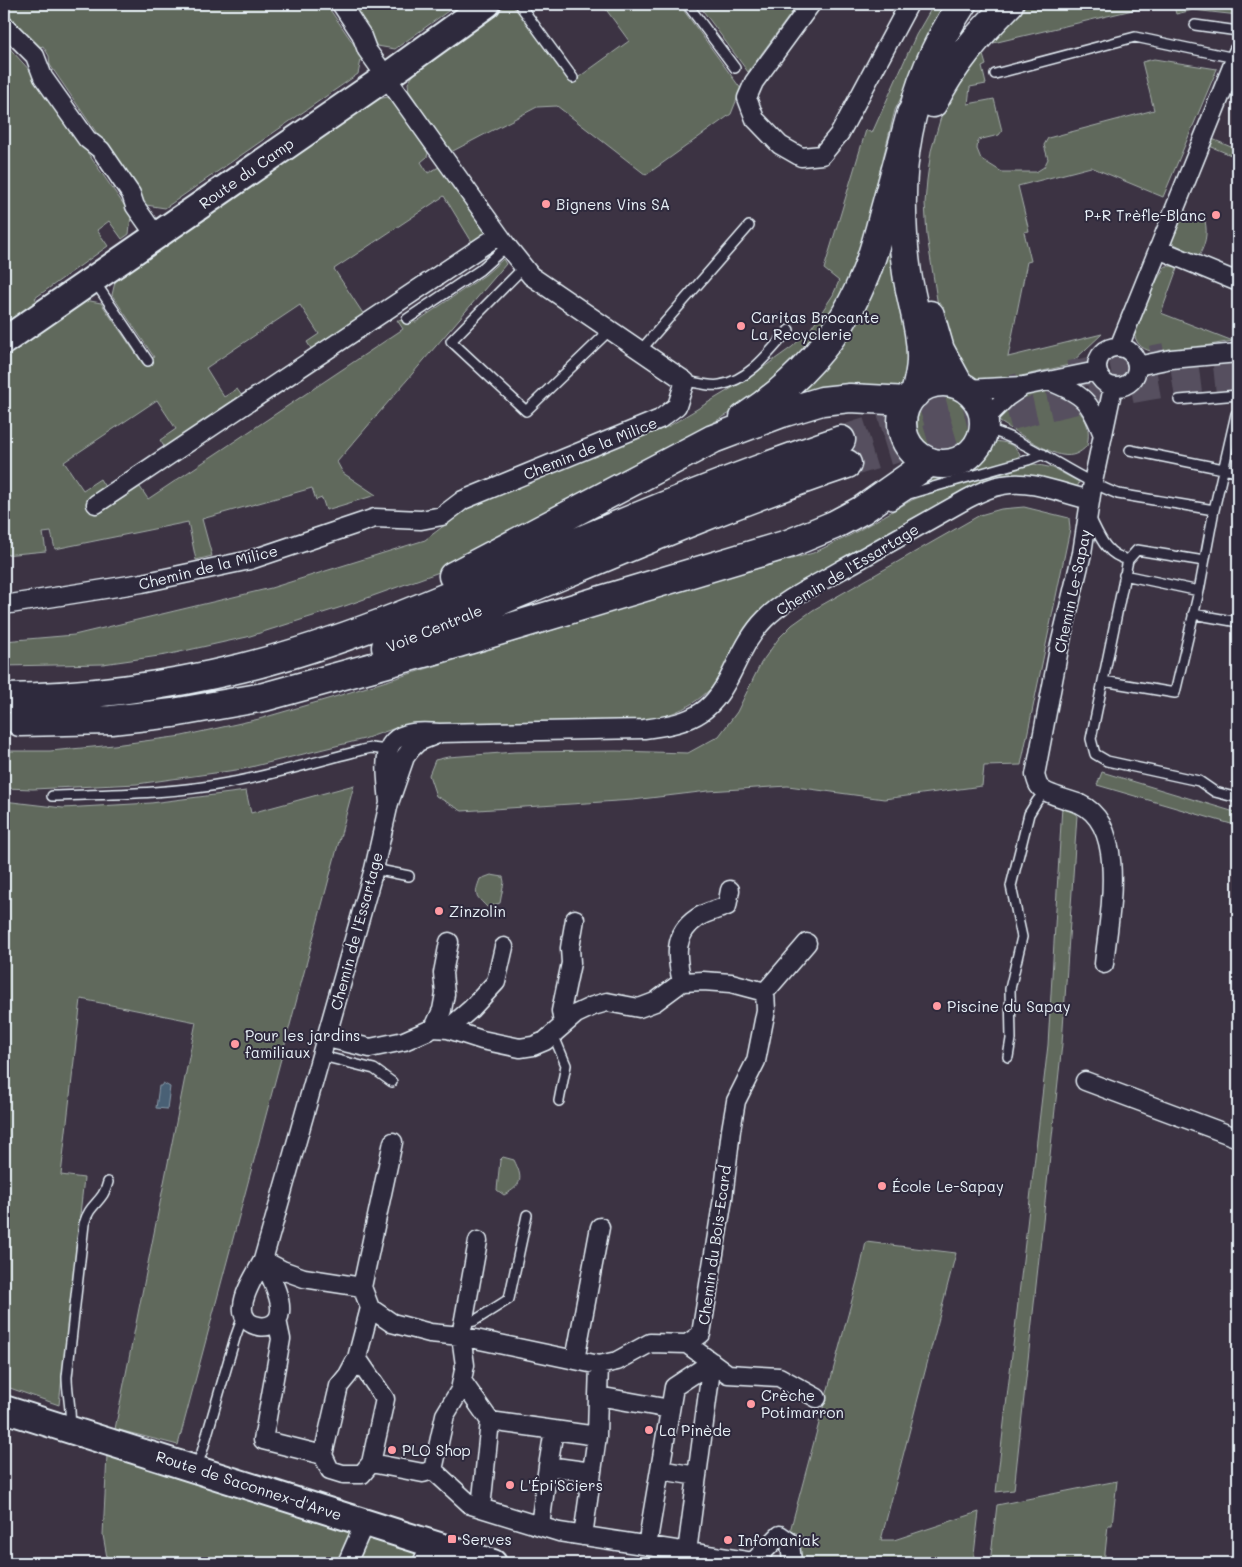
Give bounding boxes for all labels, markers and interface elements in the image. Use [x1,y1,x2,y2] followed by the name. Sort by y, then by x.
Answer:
[195,133,297,213] street label: Route du Camp
[556,194,670,214] place label: Bignens Vins SA
[540,198,552,210] marker: Bignens Vins SA
[1084,205,1206,225] place label: P+R Trèfle-Blanc
[1210,209,1222,221] marker: P+R Trèfle-Blanc
[751,307,879,344] place label: Caritas Brocante La Recyclerie
[735,320,747,332] marker: Caritas Brocante La Recyclerie
[520,412,660,484] street label: Chemin de la Milice
[772,519,922,619] street label: Chemin de l'Essartage
[1049,527,1095,655] street label: Chemin Le-Sapay
[136,540,280,594] street label: Chemin de la Milice
[383,600,485,656] street label: Voie Centrale
[325,850,387,1012] street label: Chemin de l'Essartage
[449,901,506,921] place label: Zinzolin
[433,905,445,917] marker: Zinzolin
[947,996,1071,1016] place label: Piscine du Sapay
[931,1000,943,1012] marker: Piscine du Sapay
[245,1025,360,1062] place label: Pour les jardins familiaux
[229,1038,241,1050] marker: Pour les jardins familiaux
[693,1164,735,1326] street label: Chemin du Bois-Ecard
[892,1176,1004,1196] place label: École Le-Sapay
[876,1180,888,1192] marker: École Le-Sapay
[761,1385,844,1422] place label: Crèche Potimarron
[745,1398,757,1410] marker: Crèche Potimarron
[659,1420,731,1440] place label: La Pinède
[643,1424,655,1436] marker: La Pinède
[402,1440,471,1460] place label: PLO Shop
[386,1444,398,1456] marker: PLO Shop
[154,1445,344,1525] street label: Route de Saconnex-d'Arve
[520,1475,603,1495] place label: L'Épi'Sciers
[504,1479,516,1491] marker: L'Épi'Sciers
[462,1529,512,1549] place label: Serves
[738,1530,819,1550] place label: Infomaniak
[446,1533,458,1545] marker: Serves
[722,1534,734,1546] marker: Infomaniak

